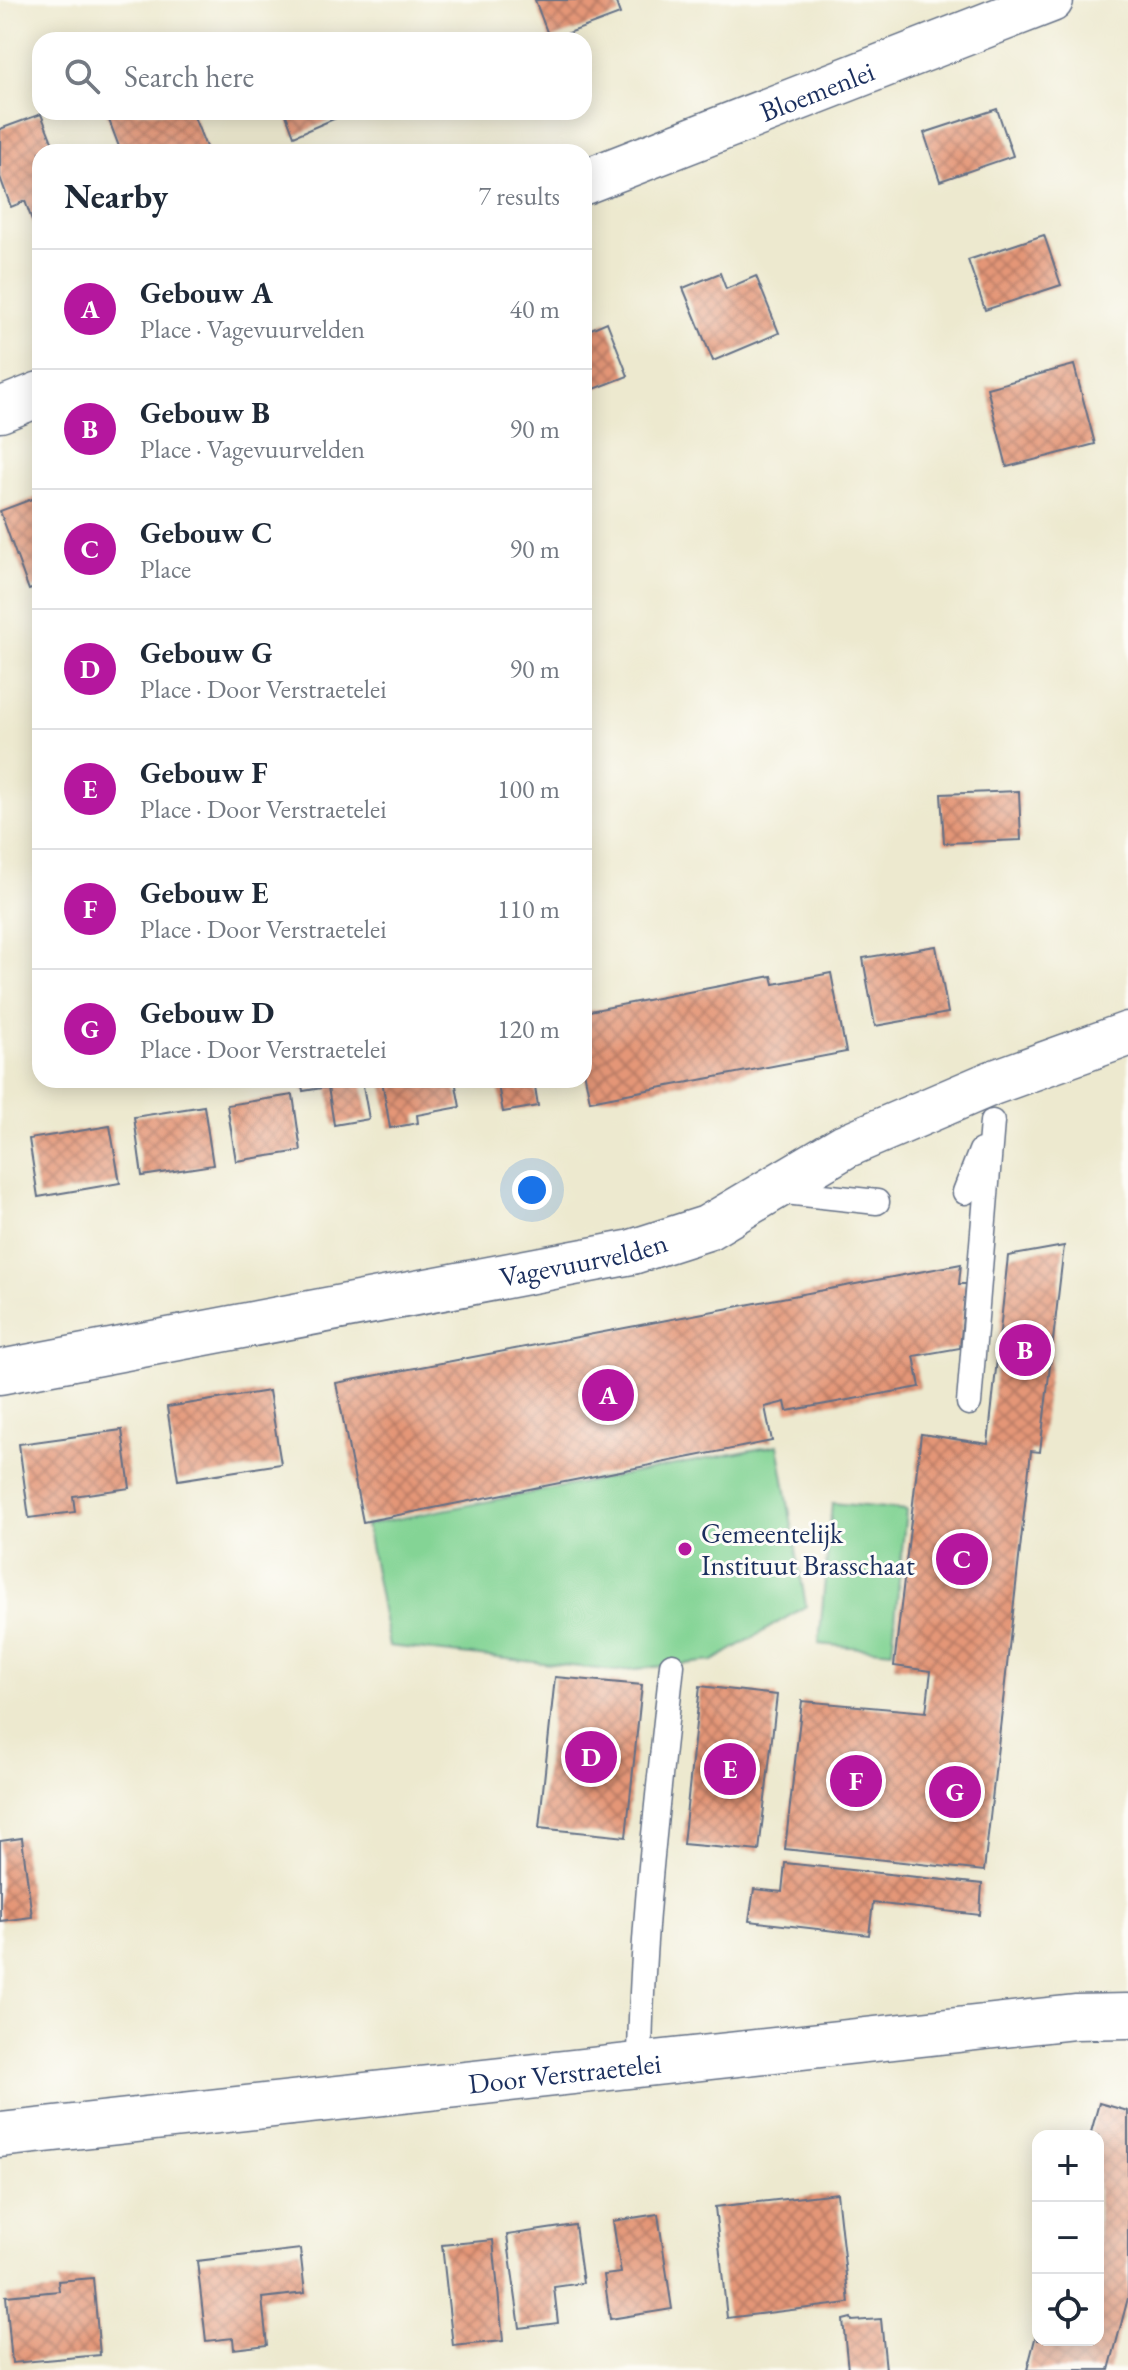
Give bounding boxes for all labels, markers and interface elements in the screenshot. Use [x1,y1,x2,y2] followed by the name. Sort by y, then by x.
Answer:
[32,32,592,120] search box
[754,53,880,130] street label: Bloemenlei
[60,54,104,98] icon: search
[124,57,254,96] text: Search here
[64,174,168,218] text: Nearby
[479,179,560,213] text: 7 results
[140,273,273,312] text: Gebouw A
[81,292,99,326] text: A
[510,292,560,326] text: 40 m
[140,312,365,346] text: Place · Vagevuurvelden
[140,393,270,432] text: Gebouw B
[82,412,98,446] text: B
[510,412,560,446] text: 90 m
[140,432,365,466] text: Place · Vagevuurvelden
[140,513,273,552] text: Gebouw C
[81,532,99,566] text: C
[510,532,560,566] text: 90 m
[140,552,191,586] text: Place
[140,633,273,672] text: Gebouw G
[80,652,100,686] text: D
[510,652,560,686] text: 90 m
[140,672,387,706] text: Place · Door Verstraetelei
[140,753,268,792] text: Gebouw F
[83,772,97,806] text: E
[497,772,560,806] text: 100 m
[140,792,387,826] text: Place · Door Verstraetelei
[140,873,269,912] text: Gebouw E
[83,892,97,926] text: F
[497,892,560,926] text: 110 m
[140,912,387,946] text: Place · Door Verstraetelei
[140,993,274,1032] text: Gebouw D
[81,1012,99,1046] text: G
[497,1012,560,1046] text: 120 m
[140,1032,387,1066] text: Place · Door Verstraetelei
[512,1170,552,1210] your location
[496,1224,672,1295] street label: Vagevuurvelden
[999,1320,1051,1380] pin: B
[582,1365,634,1425] pin: A
[701,1515,915,1583] place label: Gemeentelijk Instituut Brasschaat
[936,1529,988,1589] pin: C
[676,1540,694,1558] marker: Gemeentelijk Instituut Brasschaat
[565,1727,617,1787] pin: D
[704,1739,756,1799] pin: E
[830,1751,882,1811] pin: F
[929,1762,981,1822] pin: G
[466,2045,663,2101] street label: Door Verstraetelei
[1032,2130,1104,2346] map controls
[1032,2130,1104,2202] button: +
[1032,2202,1104,2274] button: −
[1032,2274,1104,2346] button: locate

